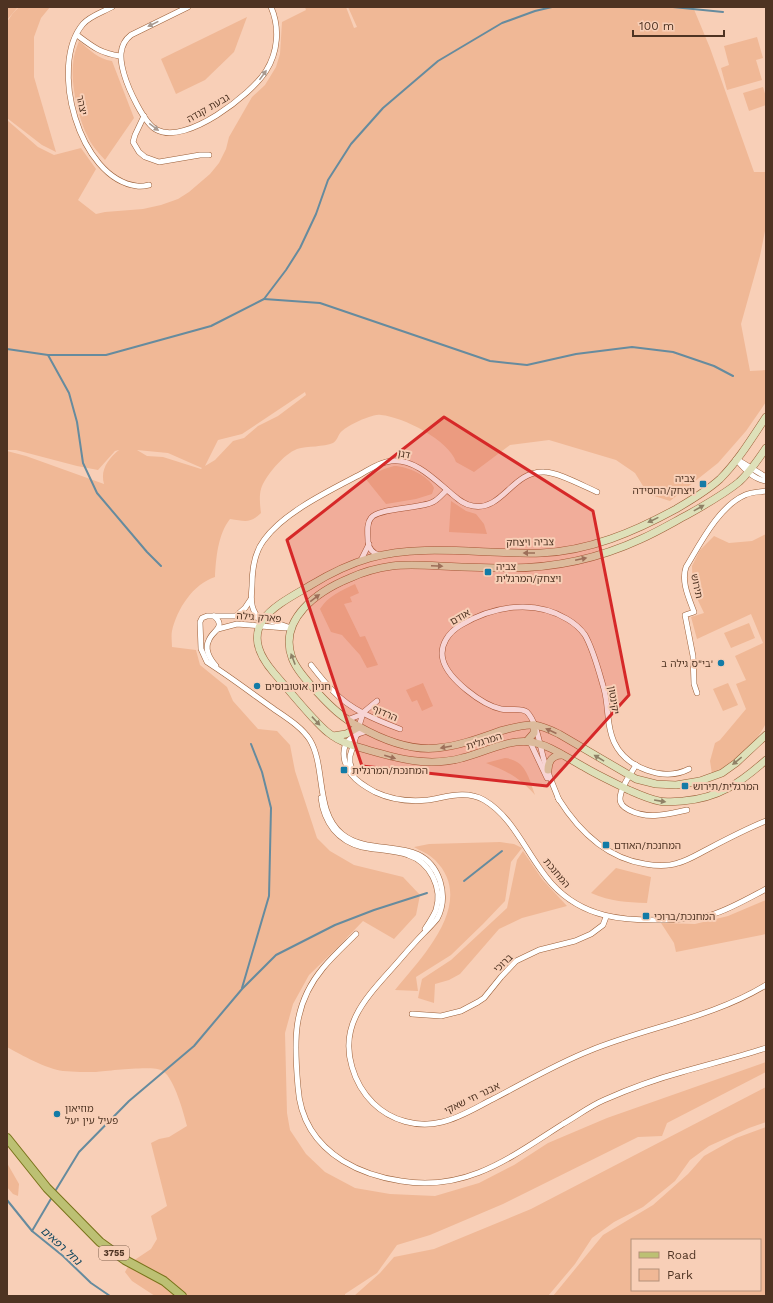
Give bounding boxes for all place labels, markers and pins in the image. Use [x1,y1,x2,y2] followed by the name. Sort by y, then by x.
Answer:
[632,473,695,496] place label: צביה ויצחק/החסידה
[698,479,708,489] marker: צביה ויצחק/החסידה
[496,561,561,584] place label: צביה ויצחק/המרגלית
[483,567,493,577] marker: צביה ויצחק/המרגלית
[661,658,713,669] place label: בי"ס גילה ב'
[716,658,726,668] marker: בי"ס גילה ב'
[252,681,262,691] marker: חניון אוטובוסים
[265,681,331,692] place label: חניון אוטובוסים
[339,765,349,775] marker: המחנכת/המרגלית
[352,765,428,776] place label: המחנכת/המרגלית
[680,781,690,791] marker: המרגלית/תירוש
[693,781,759,792] place label: המרגלית/תירוש
[601,840,611,850] marker: המחנכת/האודם
[614,840,681,851] place label: המחנכת/האודם
[641,911,651,921] marker: המחנכת/ברוכי
[654,911,715,922] place label: המחנכת/ברוכי
[65,1103,118,1126] place label: מוזיאון פעיל עין יעל
[52,1109,62,1119] marker: מוזיאון פעיל עין יעל

